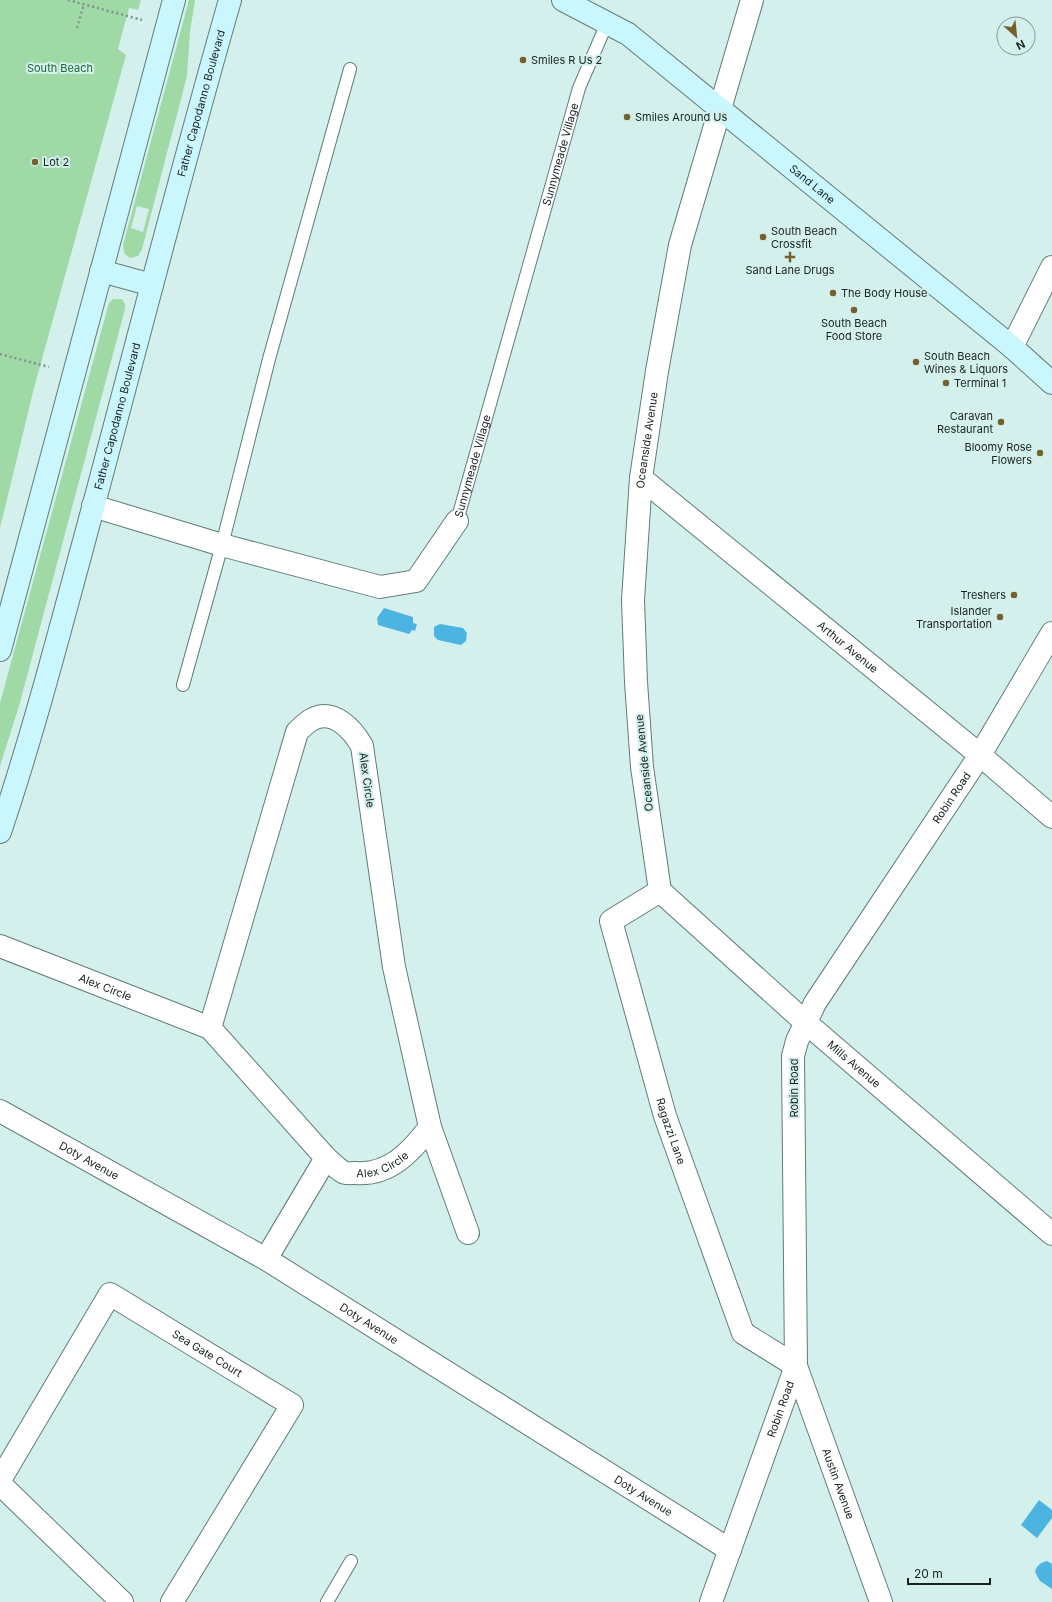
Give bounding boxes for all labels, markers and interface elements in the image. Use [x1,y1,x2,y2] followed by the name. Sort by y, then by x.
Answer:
[996,16,1036,56] north arrow
[174,28,228,178] street label: Father Capodanno Boulevard
[1014,37,1027,53] text: N
[531,53,602,67] place label: Smiles R Us 2
[518,55,528,65] marker: Smiles R Us 2
[27,61,93,75] park label: South Beach
[539,101,581,207] street label: Sunnymeade Village
[635,110,727,124] place label: Smiles Around Us
[622,112,632,122] marker: Smiles Around Us
[43,155,69,169] place label: Lot 2
[30,157,40,167] marker: Lot 2
[786,161,838,207] street label: Sand Lane
[771,224,837,251] place label: South Beach Crossfit
[758,232,768,242] marker: South Beach Crossfit
[785,252,795,262] marker: Sand Lane Drugs
[745,263,835,277] place label: Sand Lane Drugs
[841,286,927,300] place label: The Body House
[828,288,838,298] marker: The Body House
[849,305,859,315] marker: South Beach Food Store
[821,316,887,343] place label: South Beach Food Store
[91,341,143,491] street label: Father Capodanno Boulevard
[924,349,1008,376] place label: South Beach Wines & Liquors
[911,357,921,367] marker: South Beach Wines & Liquors
[954,376,1006,390] place label: Terminal 1
[941,378,951,388] marker: Terminal 1
[633,391,661,489] street label: Oceanside Avenue
[937,409,993,436] place label: Caravan Restaurant
[451,413,494,519] street label: Sunnymeade Village
[996,417,1006,427] marker: Caravan Restaurant
[964,440,1032,467] place label: Bloomy Rose Flowers
[1035,448,1045,458] marker: Bloomy Rose Flowers
[960,588,1006,602] place label: Treshers
[1009,590,1019,600] marker: Treshers
[916,604,992,631] place label: Islander Transportation
[995,612,1005,622] marker: Islander Transportation
[814,618,881,676] street label: Arthur Avenue
[632,714,656,812] street label: Oceanside Avenue
[356,752,378,808] street label: Alex Circle
[929,769,974,826] street label: Robin Road
[77,970,134,1004] street label: Alex Circle
[825,1037,883,1091] street label: Mills Avenue
[787,1058,801,1118] street label: Robin Road
[653,1096,689,1166] street label: Ragazzi Lane
[57,1138,122,1183] street label: Doty Avenue
[356,1148,411,1180] street label: Alex Circle
[337,1300,401,1347] street label: Doty Avenue
[170,1327,245,1380] street label: Sea Gate Court
[764,1379,797,1439] street label: Robin Road
[819,1446,858,1521] street label: Austin Avenue
[612,1472,675,1519] street label: Doty Avenue
[908,1560,990,1586] scale bar
[914,1566,943,1581] text: 20 m

